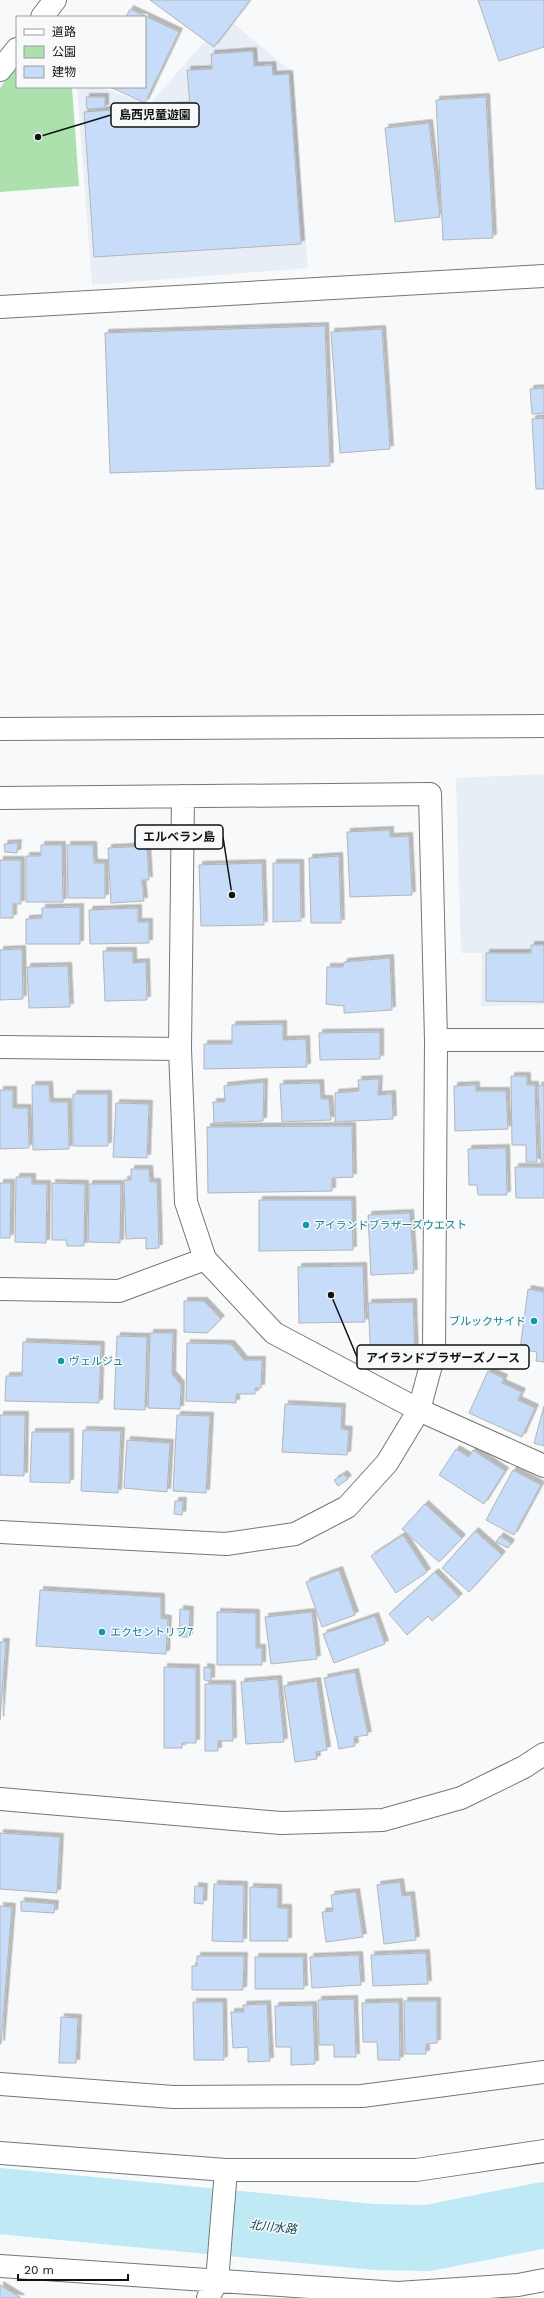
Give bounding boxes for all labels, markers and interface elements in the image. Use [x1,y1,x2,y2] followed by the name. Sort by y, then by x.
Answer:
[16,16,146,88] legend
[52,25,76,39] text: 道路
[52,45,76,59] text: 公園
[52,65,76,79] text: 建物
[111,103,199,127] callout: 島西児童遊園
[119,108,191,122] text: 島西児童遊園
[135,825,223,849] callout: エルベラン島
[143,830,215,844] text: エルベラン島
[314,1219,467,1232] place label: アイランドブラザーズウエスト
[301,1220,311,1230] marker: アイランドブラザーズウエスト
[449,1315,526,1328] place label: ブルックサイド
[529,1316,539,1326] marker: ブルックサイド
[357,1345,529,1369] callout: アイランドブラザーズノース
[366,1351,520,1365] text: アイランドブラザーズノース
[69,1355,123,1368] place label: ヴェルジュ
[56,1356,66,1366] marker: ヴェルジュ
[110,1626,193,1639] place label: エクセントリブ7
[97,1627,107,1637] marker: エクセントリブ7
[248,2218,299,2237] water label: 北川水路
[18,2256,128,2282] scale bar
[24,2263,54,2277] text: 20 m

